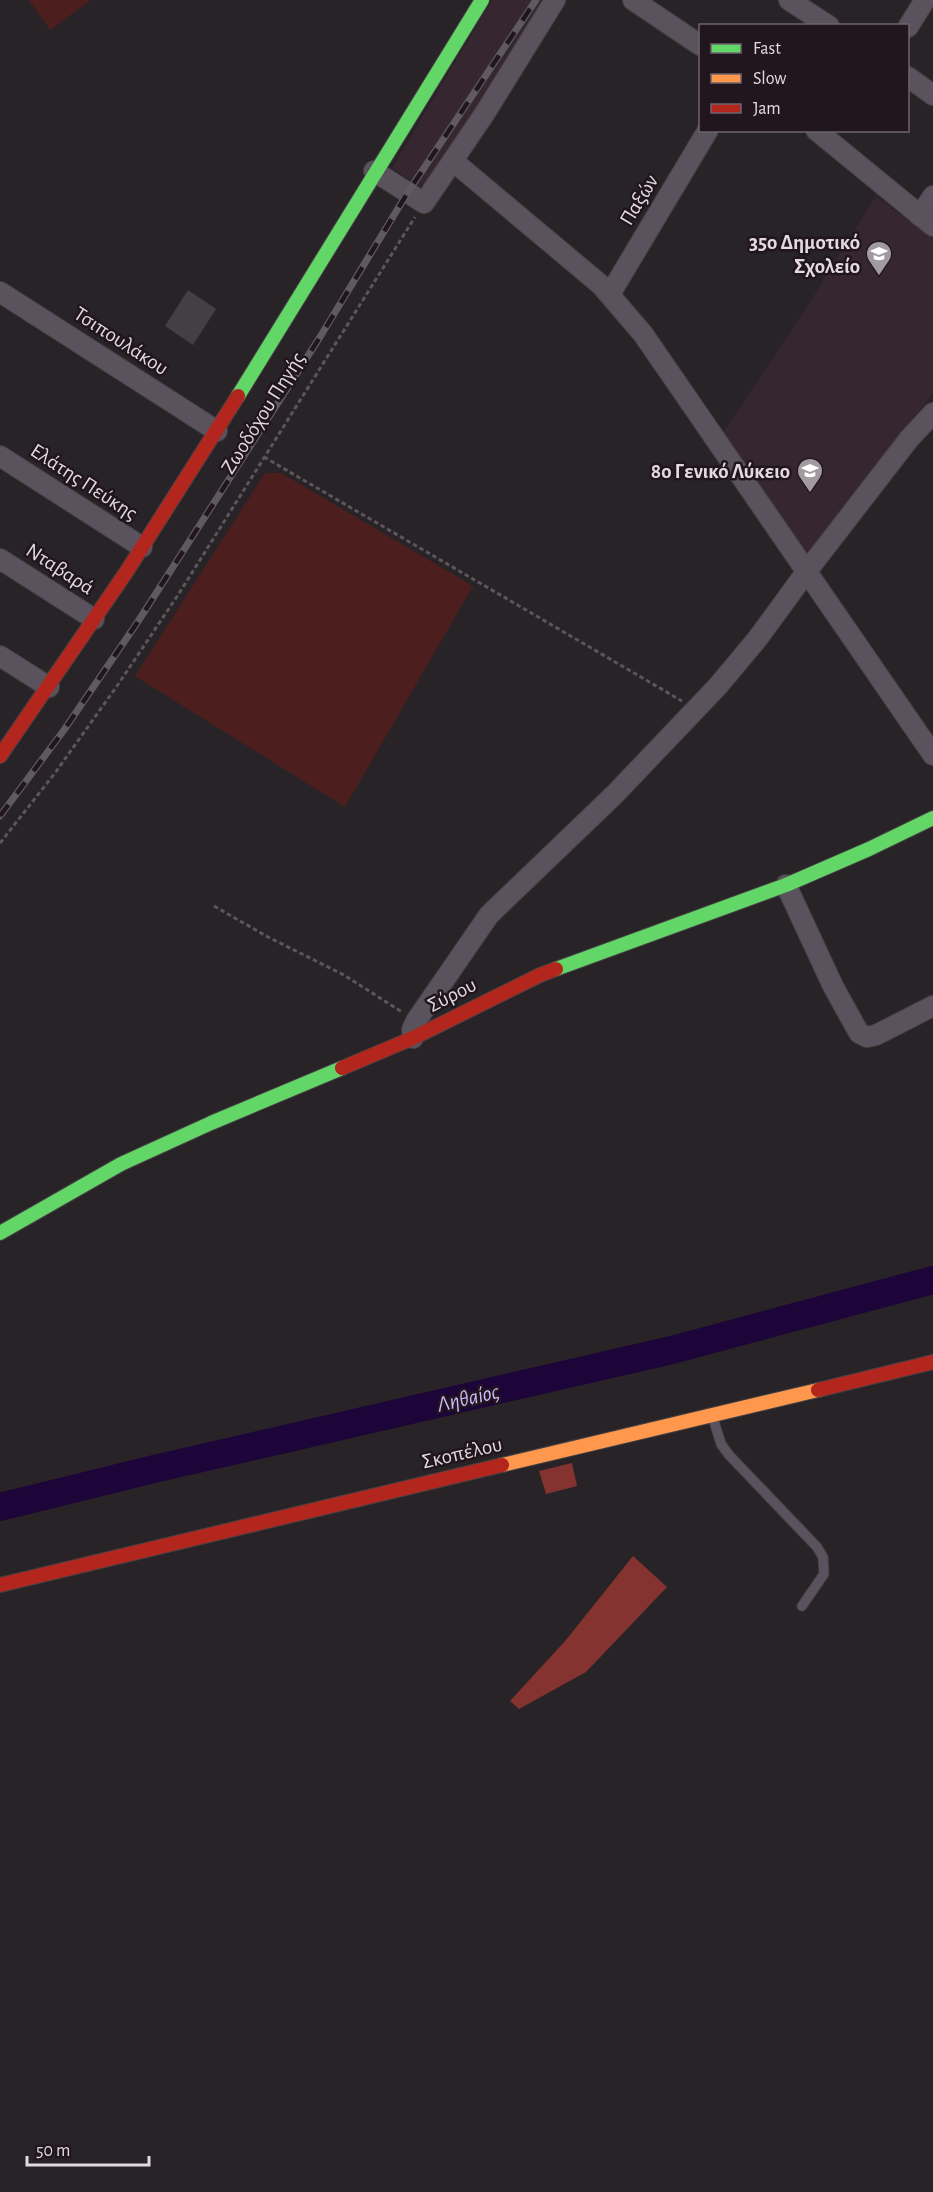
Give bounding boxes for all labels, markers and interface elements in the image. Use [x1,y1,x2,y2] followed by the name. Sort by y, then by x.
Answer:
[699,24,909,132] legend
[753,40,781,58] text: Fast
[753,70,786,88] text: Slow
[753,100,781,118] text: Jam
[616,171,663,229] street label: Παξών
[749,232,860,277] place label: 35ο Δημοτικό Σχολείο
[864,239,894,277] school or university icon: 35ο Δημοτικό Σχολείο
[70,303,172,379] street label: Τσιπουλάκου
[217,349,309,477] street label: Ζωοδόχου Πηγής
[27,440,141,524] street label: Ελάτης Πεύκης
[795,456,825,494] school or university icon: 8ο Γενικό Λύκειο
[651,461,790,482] place label: 8ο Γενικό Λύκειο
[22,539,98,599] street label: Νταβαρά
[424,974,480,1016] street label: Σύρου
[434,1380,501,1416] water label: Ληθαίος
[420,1434,504,1472] street label: Σκοπέλου
[27,2129,148,2167] scale bar
[36,2142,70,2160] text: 50 m

